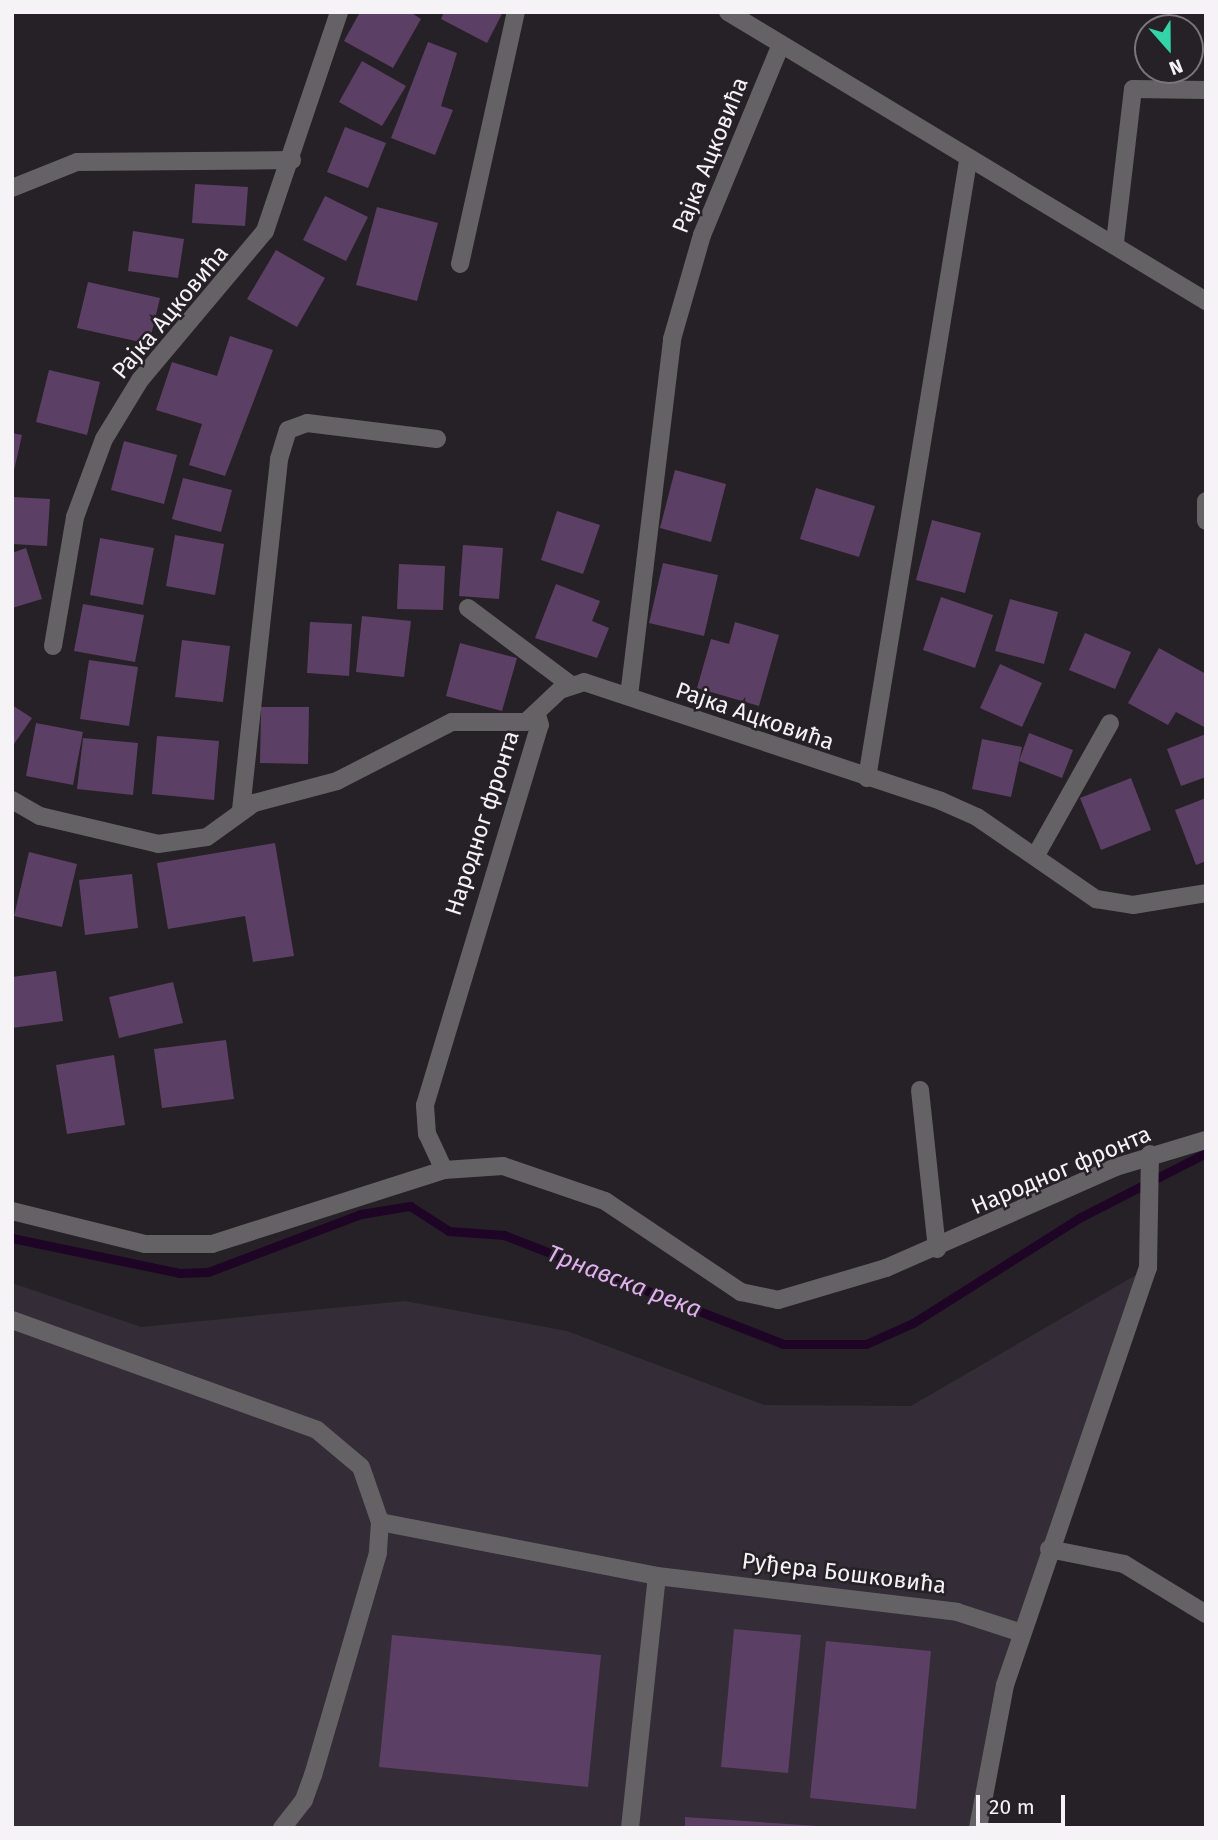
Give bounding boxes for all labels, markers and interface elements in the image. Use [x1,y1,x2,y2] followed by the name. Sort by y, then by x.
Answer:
[1134,14,1204,84] north arrow
[1166,54,1186,80] text: N
[666,73,754,237] street label: Рајка Ацковића
[106,240,234,384] street label: Рајка Ацковића
[672,676,838,756] street label: Рајка Ацковића
[439,727,525,919] street label: Народног фронта
[967,1120,1155,1220] street label: Народног фронта
[543,1239,705,1325] water label: Трнавска река
[740,1547,948,1599] street label: Руђера Бошковића
[980,1780,1069,1824] scale bar
[989,1794,1035,1820] text: 20 m

